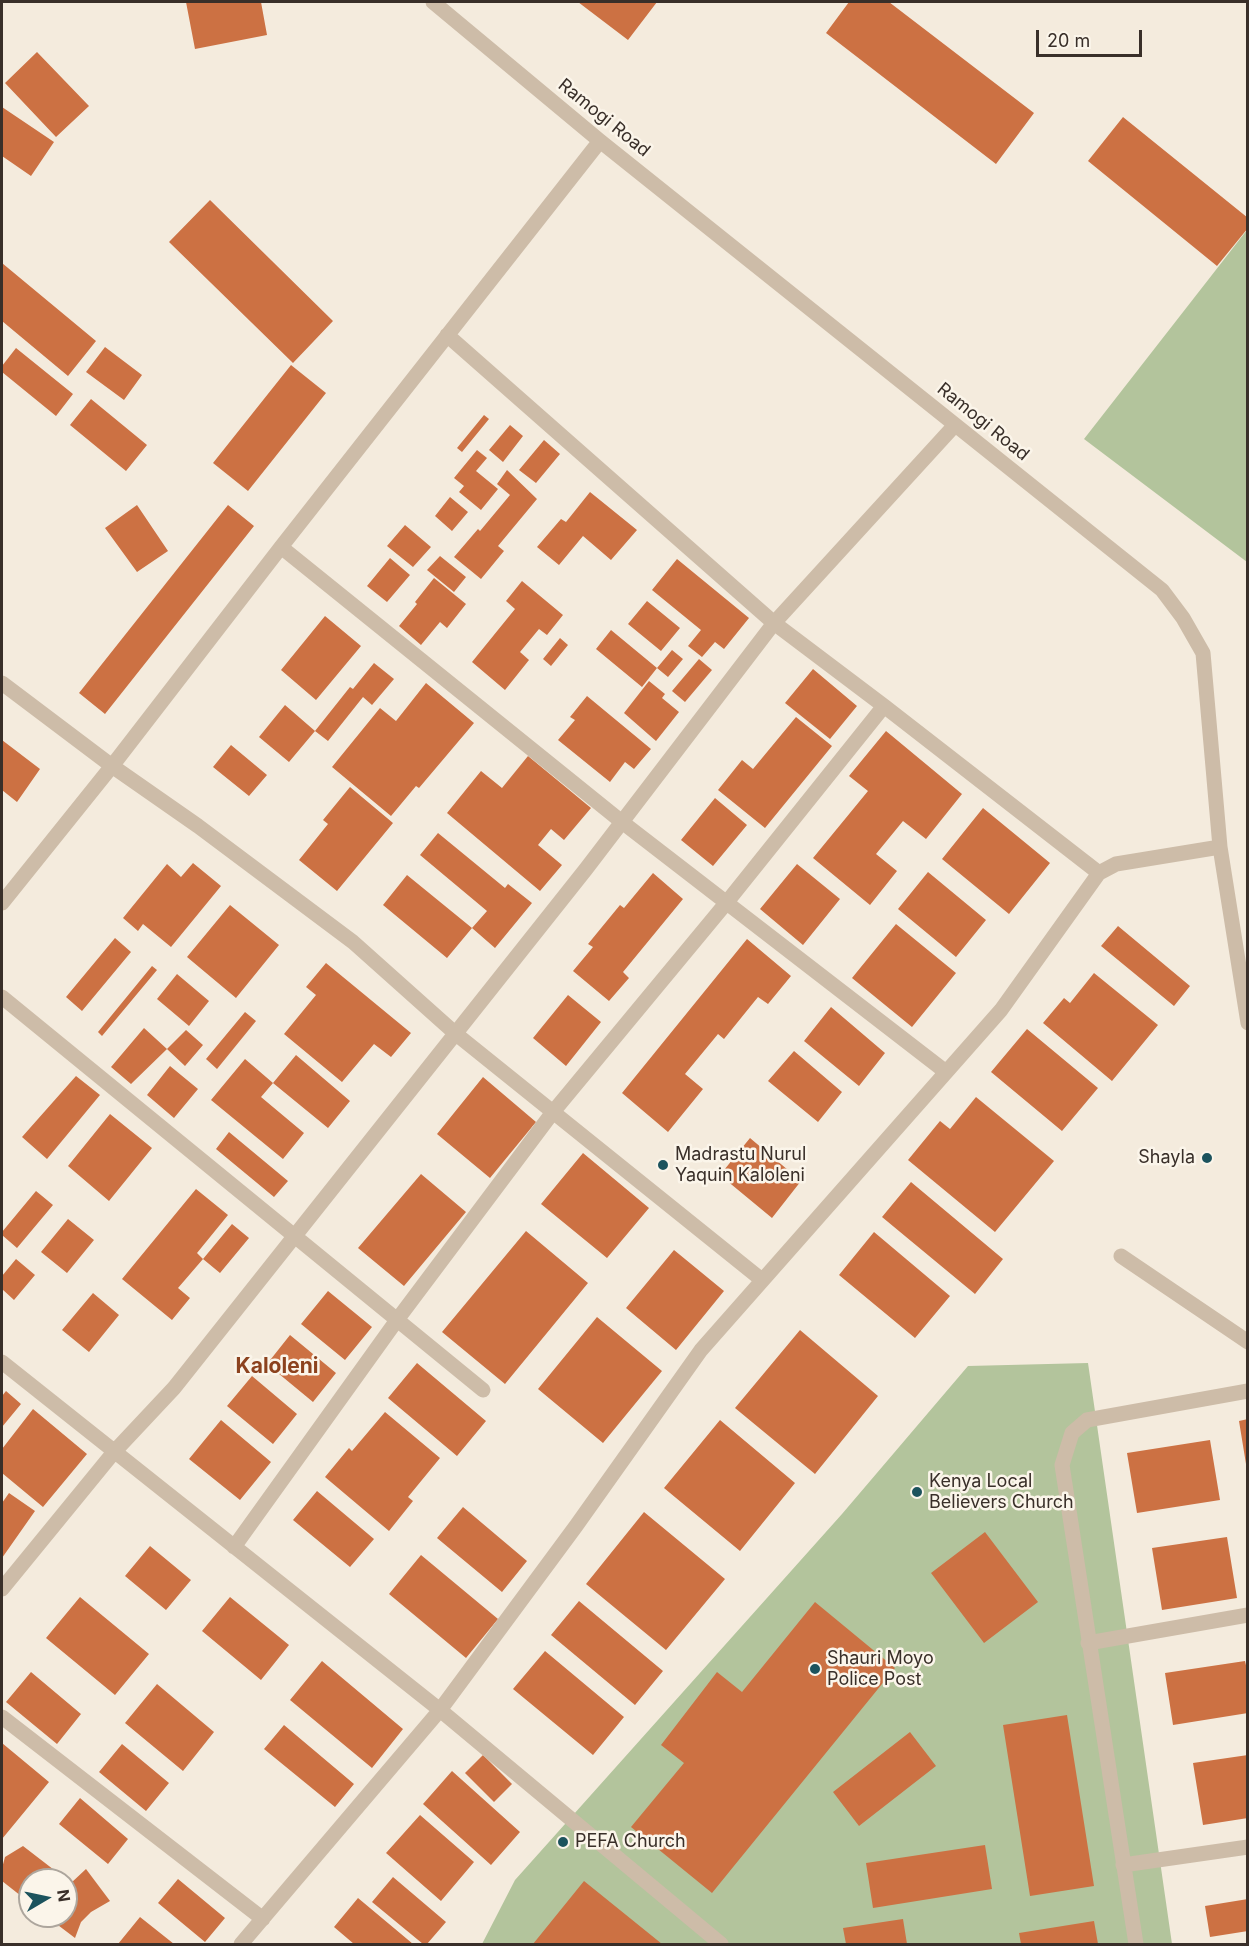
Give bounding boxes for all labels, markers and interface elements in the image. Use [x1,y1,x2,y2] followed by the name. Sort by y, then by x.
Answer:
[1039,18,1146,56] scale bar
[1047,30,1090,51] text: 20 m
[554,74,654,162] street label: Ramogi Road
[933,378,1033,466] street label: Ramogi Road
[675,1144,806,1186] place label: Madrastu Nurul Yaquin Kaloleni
[1138,1147,1195,1169] place label: Shayla
[1200,1151,1214,1165] marker: Shayla
[656,1158,670,1172] marker: Madrastu Nurul Yaquin Kaloleni
[236,1354,318,1380] district label: Kaloleni
[929,1471,1074,1514] place label: Kenya Local Believers Church
[910,1485,924,1499] marker: Kenya Local Believers Church
[827,1648,934,1690] place label: Shauri Moyo Police Post
[808,1662,822,1676] marker: Shauri Moyo Police Post
[575,1831,686,1853] place label: PEFA Church
[556,1835,570,1849] marker: PEFA Church
[18,1868,78,1928] north arrow
[53,1888,75,1903] text: N

